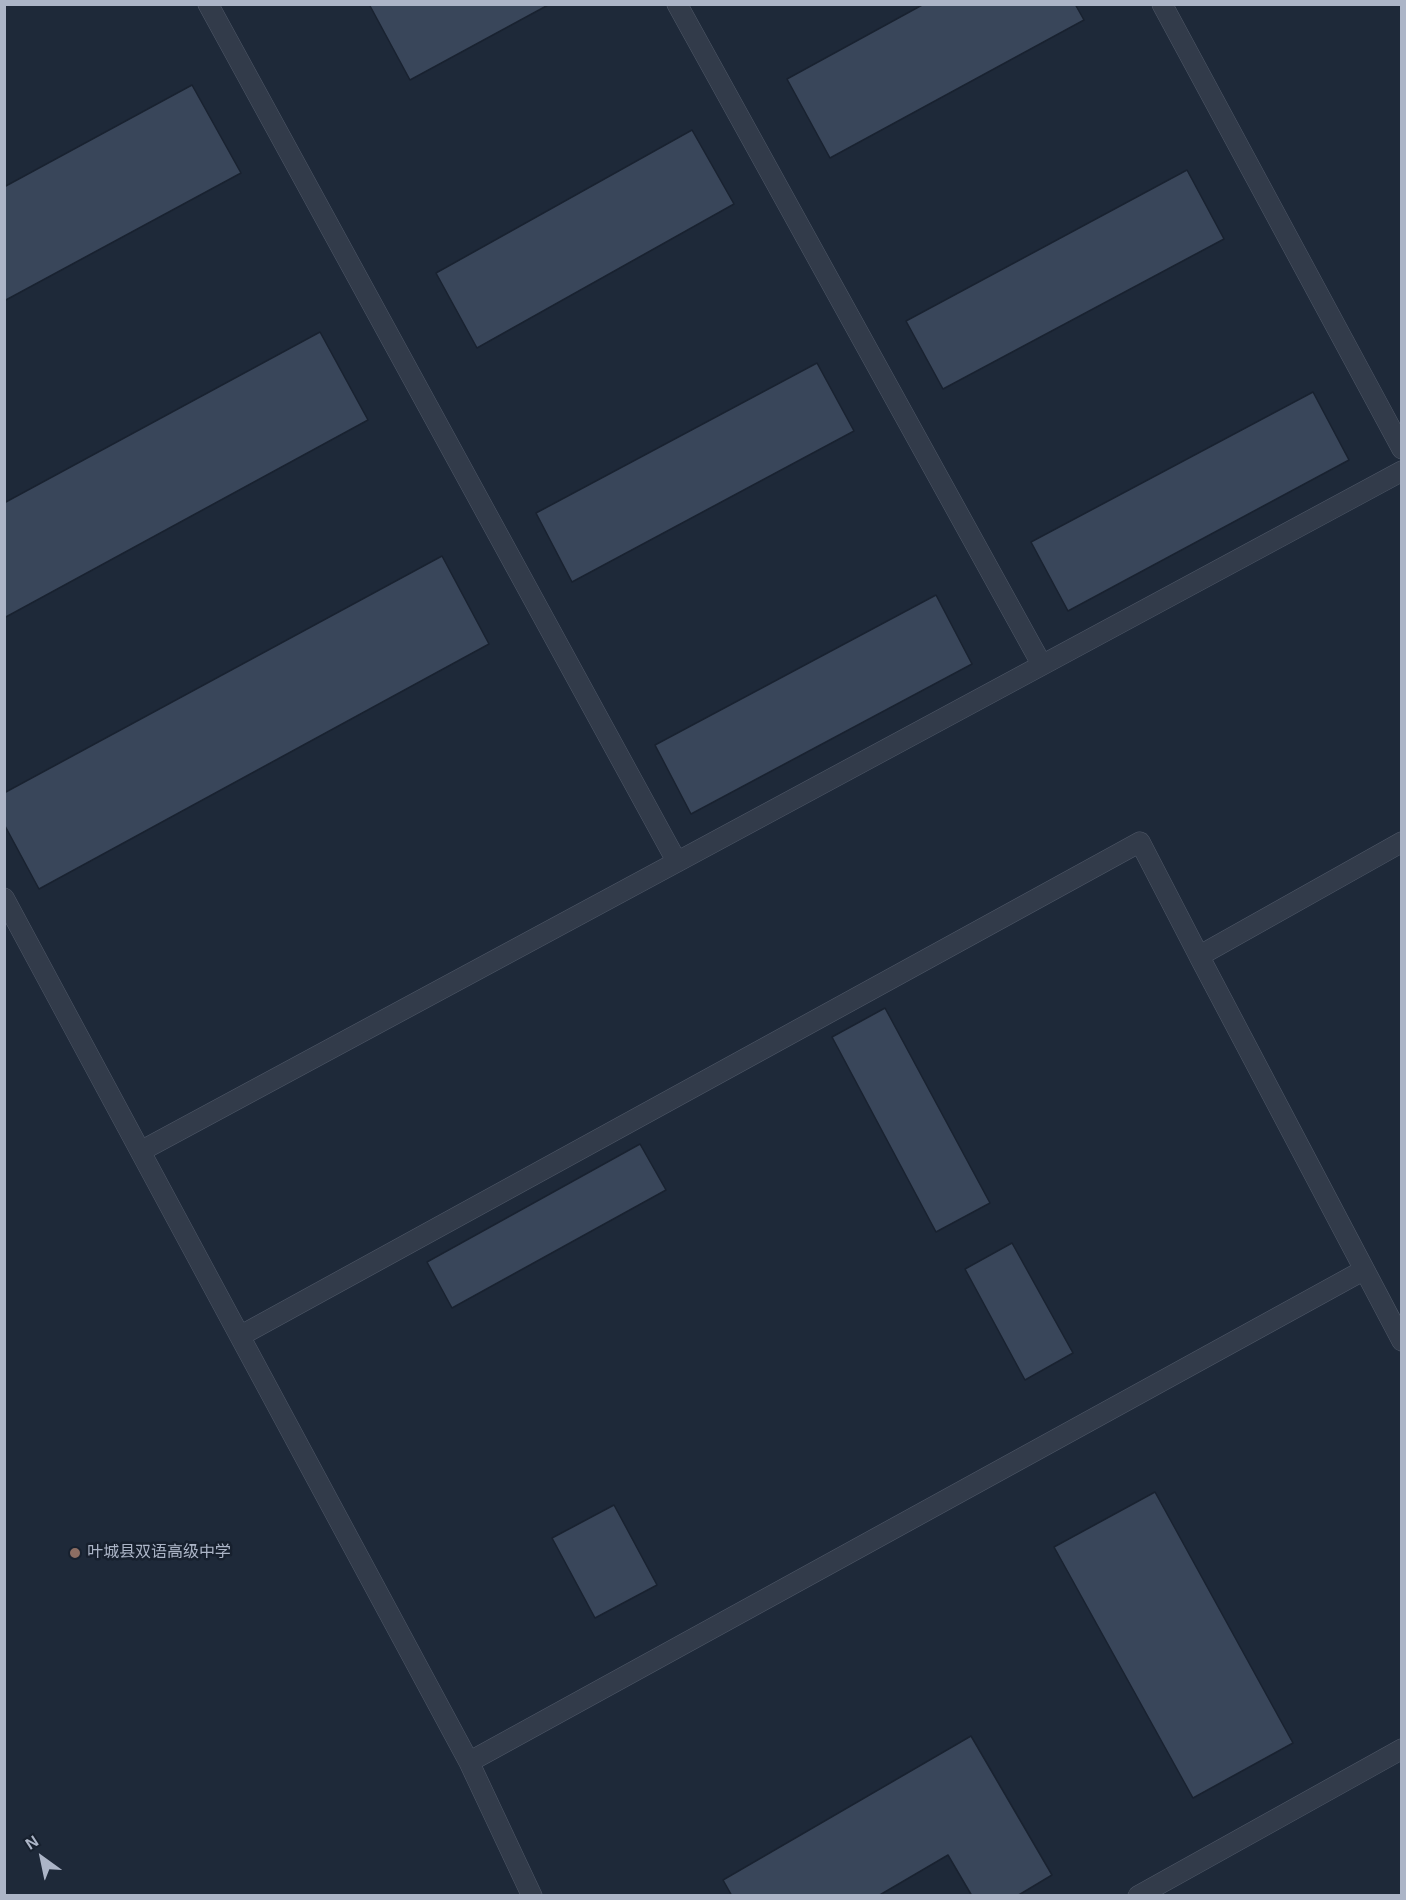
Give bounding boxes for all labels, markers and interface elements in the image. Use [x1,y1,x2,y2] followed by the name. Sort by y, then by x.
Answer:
[87,1543,231,1563] place label: 叶城县双语高级中学
[68,1546,82,1560] marker: 叶城县双语高级中学
[12,1828,72,1888] north arrow
[22,1832,41,1853] text: N

